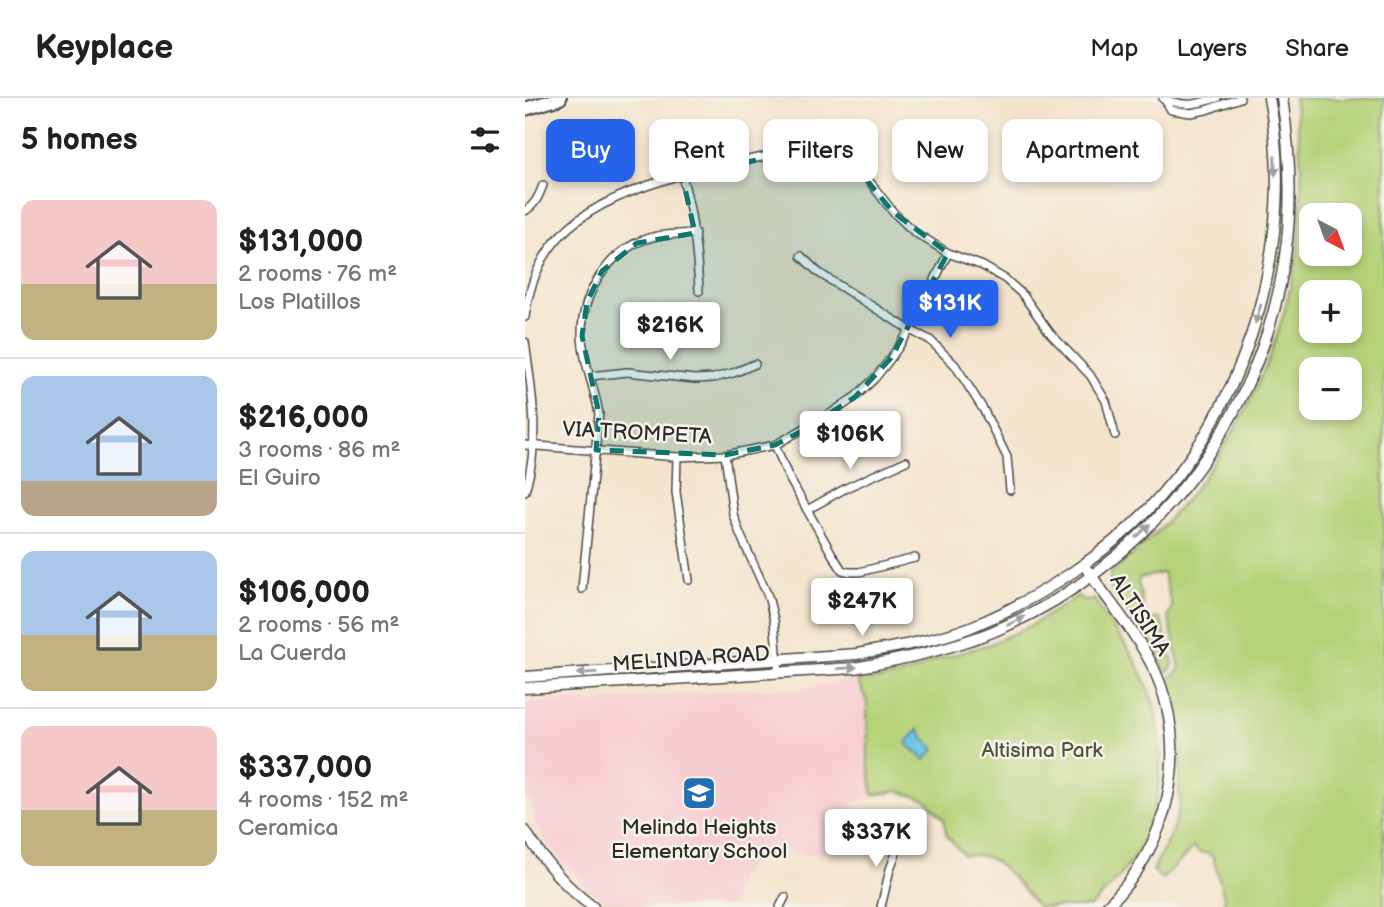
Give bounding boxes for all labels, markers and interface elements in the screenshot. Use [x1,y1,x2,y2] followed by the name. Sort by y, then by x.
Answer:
[35,28,173,68] text: Keyplace
[1090,34,1138,63] text: Map
[1176,34,1247,63] text: Layers
[1285,34,1349,63] text: Share
[546,119,635,182] chip: Buy
[649,119,749,182] chip: Rent
[763,119,878,182] chip: Filters
[892,119,988,182] chip: New
[1002,119,1163,182] chip: Apartment
[466,121,504,159] icon: filters
[21,122,138,158] text: 5 homes
[1270,155,1281,177] one-way arrow
[1299,203,1361,266] north arrow
[1299,203,1362,420] map controls
[238,224,363,260] text: $131,000
[77,228,161,312] icon: home
[238,260,397,288] text: 2 rooms · 76 m²
[901,280,999,340] pin: $131K
[1299,280,1362,343] button: +
[238,288,361,316] text: Los Platillos
[918,289,982,317] text: $131K
[621,302,719,362] pin: $216K
[1252,304,1262,325] one-way arrow
[636,311,704,339] text: $216K
[1299,357,1362,420] button: −
[238,400,369,436] text: $216,000
[77,404,161,488] icon: home
[801,412,899,471] pin: $106K
[562,417,712,449] street label: VIA TROMPETA
[816,420,884,448] text: $106K
[238,436,400,464] text: 3 rooms · 86 m²
[238,464,321,492] text: El Guiro
[1135,523,1152,540] one-way arrow
[1104,569,1176,661] street label: ALTISIMA
[238,575,370,611] text: $106,000
[813,578,911,638] pin: $247K
[77,579,161,663] icon: home
[827,587,897,615] text: $247K
[238,611,400,639] text: 2 rooms · 56 m²
[1006,615,1026,627] one-way arrow
[238,639,347,667] text: La Cuerda
[611,641,771,677] street label: MELINDA ROAD
[836,662,858,673] one-way arrow
[576,668,598,679] one-way arrow
[981,738,1103,763] park label: Altisima Park
[238,750,372,786] text: $337,000
[77,754,161,838] icon: home
[680,774,718,812] school or university icon: Melinda Heights Elementary School
[238,786,408,814] text: 4 rooms · 152 m²
[827,810,925,869] pin: $337K
[238,814,339,842] text: Ceramica
[611,815,787,864] place label: Melinda Heights Elementary School
[841,818,911,846] text: $337K

